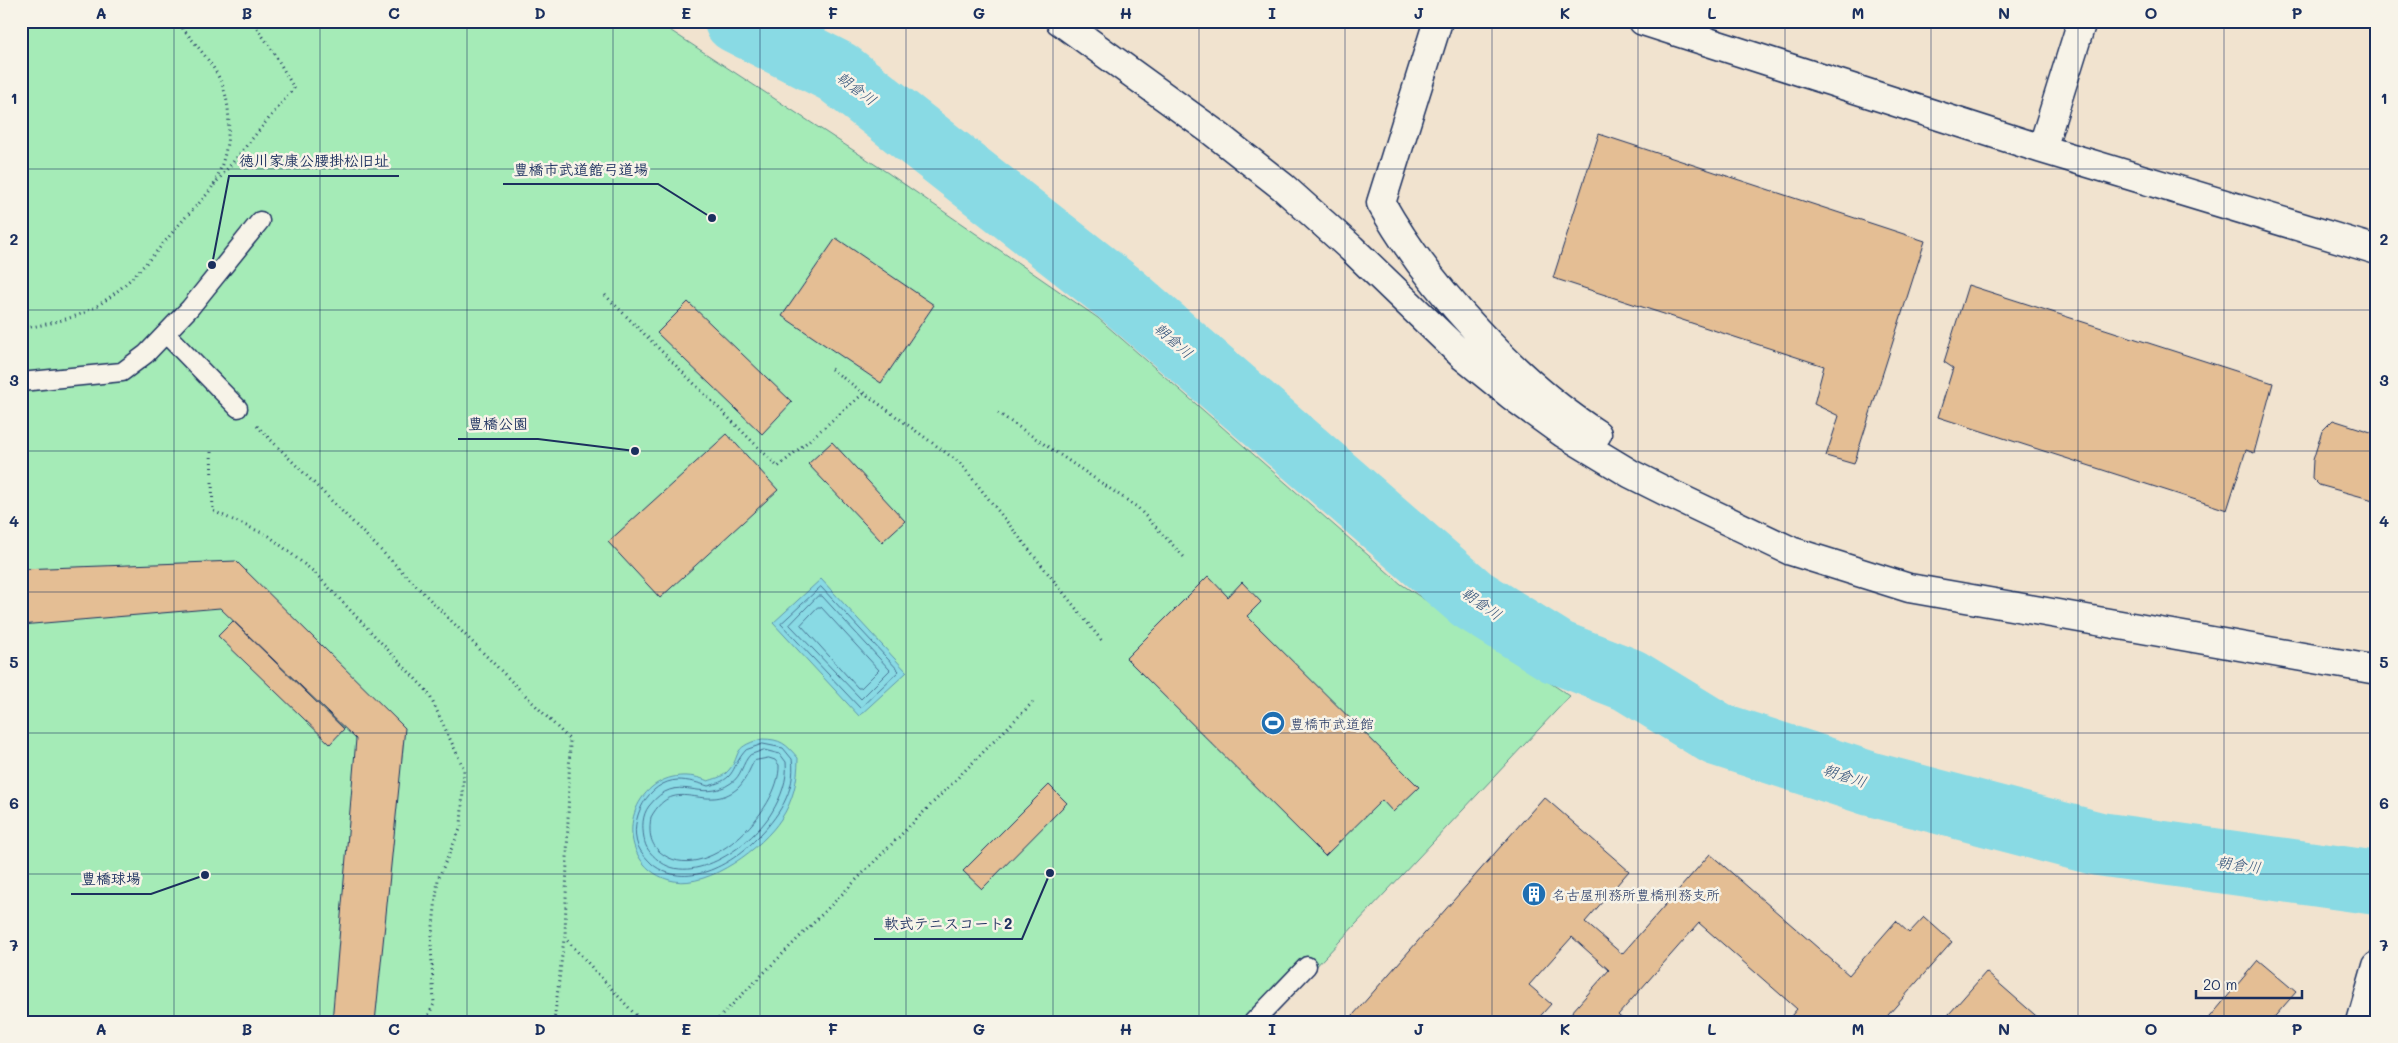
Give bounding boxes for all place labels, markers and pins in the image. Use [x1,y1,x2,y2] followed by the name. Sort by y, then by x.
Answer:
[229,146,399,176] callout: 徳川家康公腰掛松旧址
[503,154,658,184] callout: 豊橋市武道館弓道場
[458,409,538,439] callout: 豊橋公園
[1260,710,1286,736] sports icon: 豊橋市武道館
[1290,714,1374,733] place label: 豊橋市武道館
[71,864,151,894] callout: 豊橋球場
[1521,881,1547,907] building icon: 名古屋刑務所豊橋刑務支所
[1552,885,1720,904] place label: 名古屋刑務所豊橋刑務支所
[874,909,1022,939] callout: 軟式テニスコート2

